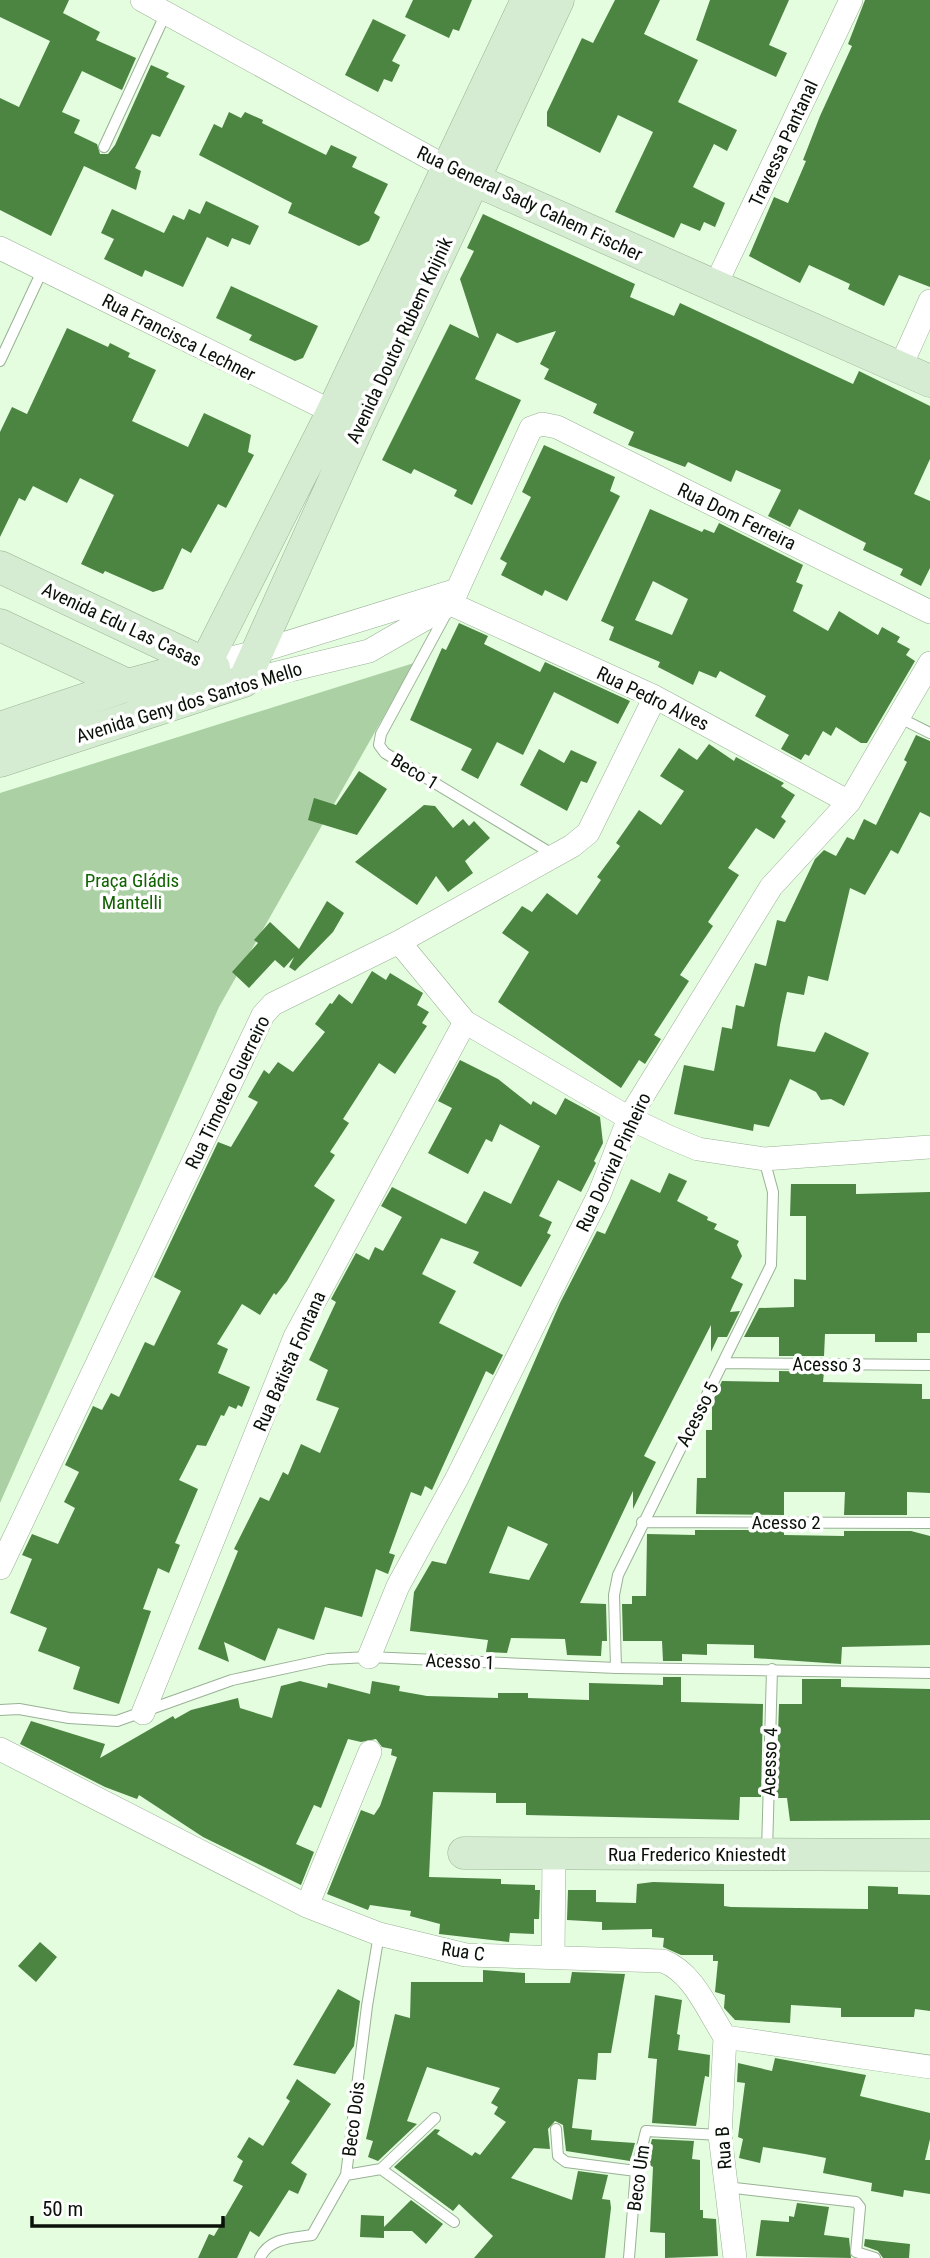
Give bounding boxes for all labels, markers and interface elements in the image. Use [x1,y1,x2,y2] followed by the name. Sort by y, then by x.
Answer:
[744,76,823,210] street label: Travessa Pantanal
[413,141,646,266] street label: Rua General Sady Cahem Fischer
[342,233,458,447] street label: Avenida Doutor Rubem Knijnik
[98,289,260,386] street label: Rua Francisca Lechner
[674,478,800,555] street label: Rua Dom Ferreira
[38,577,205,672] street label: Avenida Edu Las Casas
[73,657,305,748] street label: Avenida Geny dos Santos Mello
[593,661,713,735] street label: Rua Pedro Alves
[387,748,443,795] street label: Beco 1
[85,869,179,914] park label: Praça Gládis Mantelli
[180,1012,275,1173] street label: Rua Timoteo Guerreiro
[571,1089,656,1235] street label: Rua Dorival Pinheiro
[248,1288,331,1435] street label: Rua Batista Fontana
[792,1352,862,1377] street label: Acesso 3
[671,1378,723,1450] street label: Acesso 5
[751,1511,821,1534] street label: Acesso 2
[425,1649,495,1674] street label: Acesso 1
[757,1727,782,1797] street label: Acesso 4
[608,1843,786,1866] street label: Rua Frederico Kniestedt
[440,1937,486,1966] street label: Rua C
[337,2080,370,2158] street label: Beco Dois
[711,2126,736,2170] street label: Rua B
[622,2143,655,2213] street label: Beco Um
[32,2184,222,2228] scale bar
[42,2197,83,2221] text: 50 m

